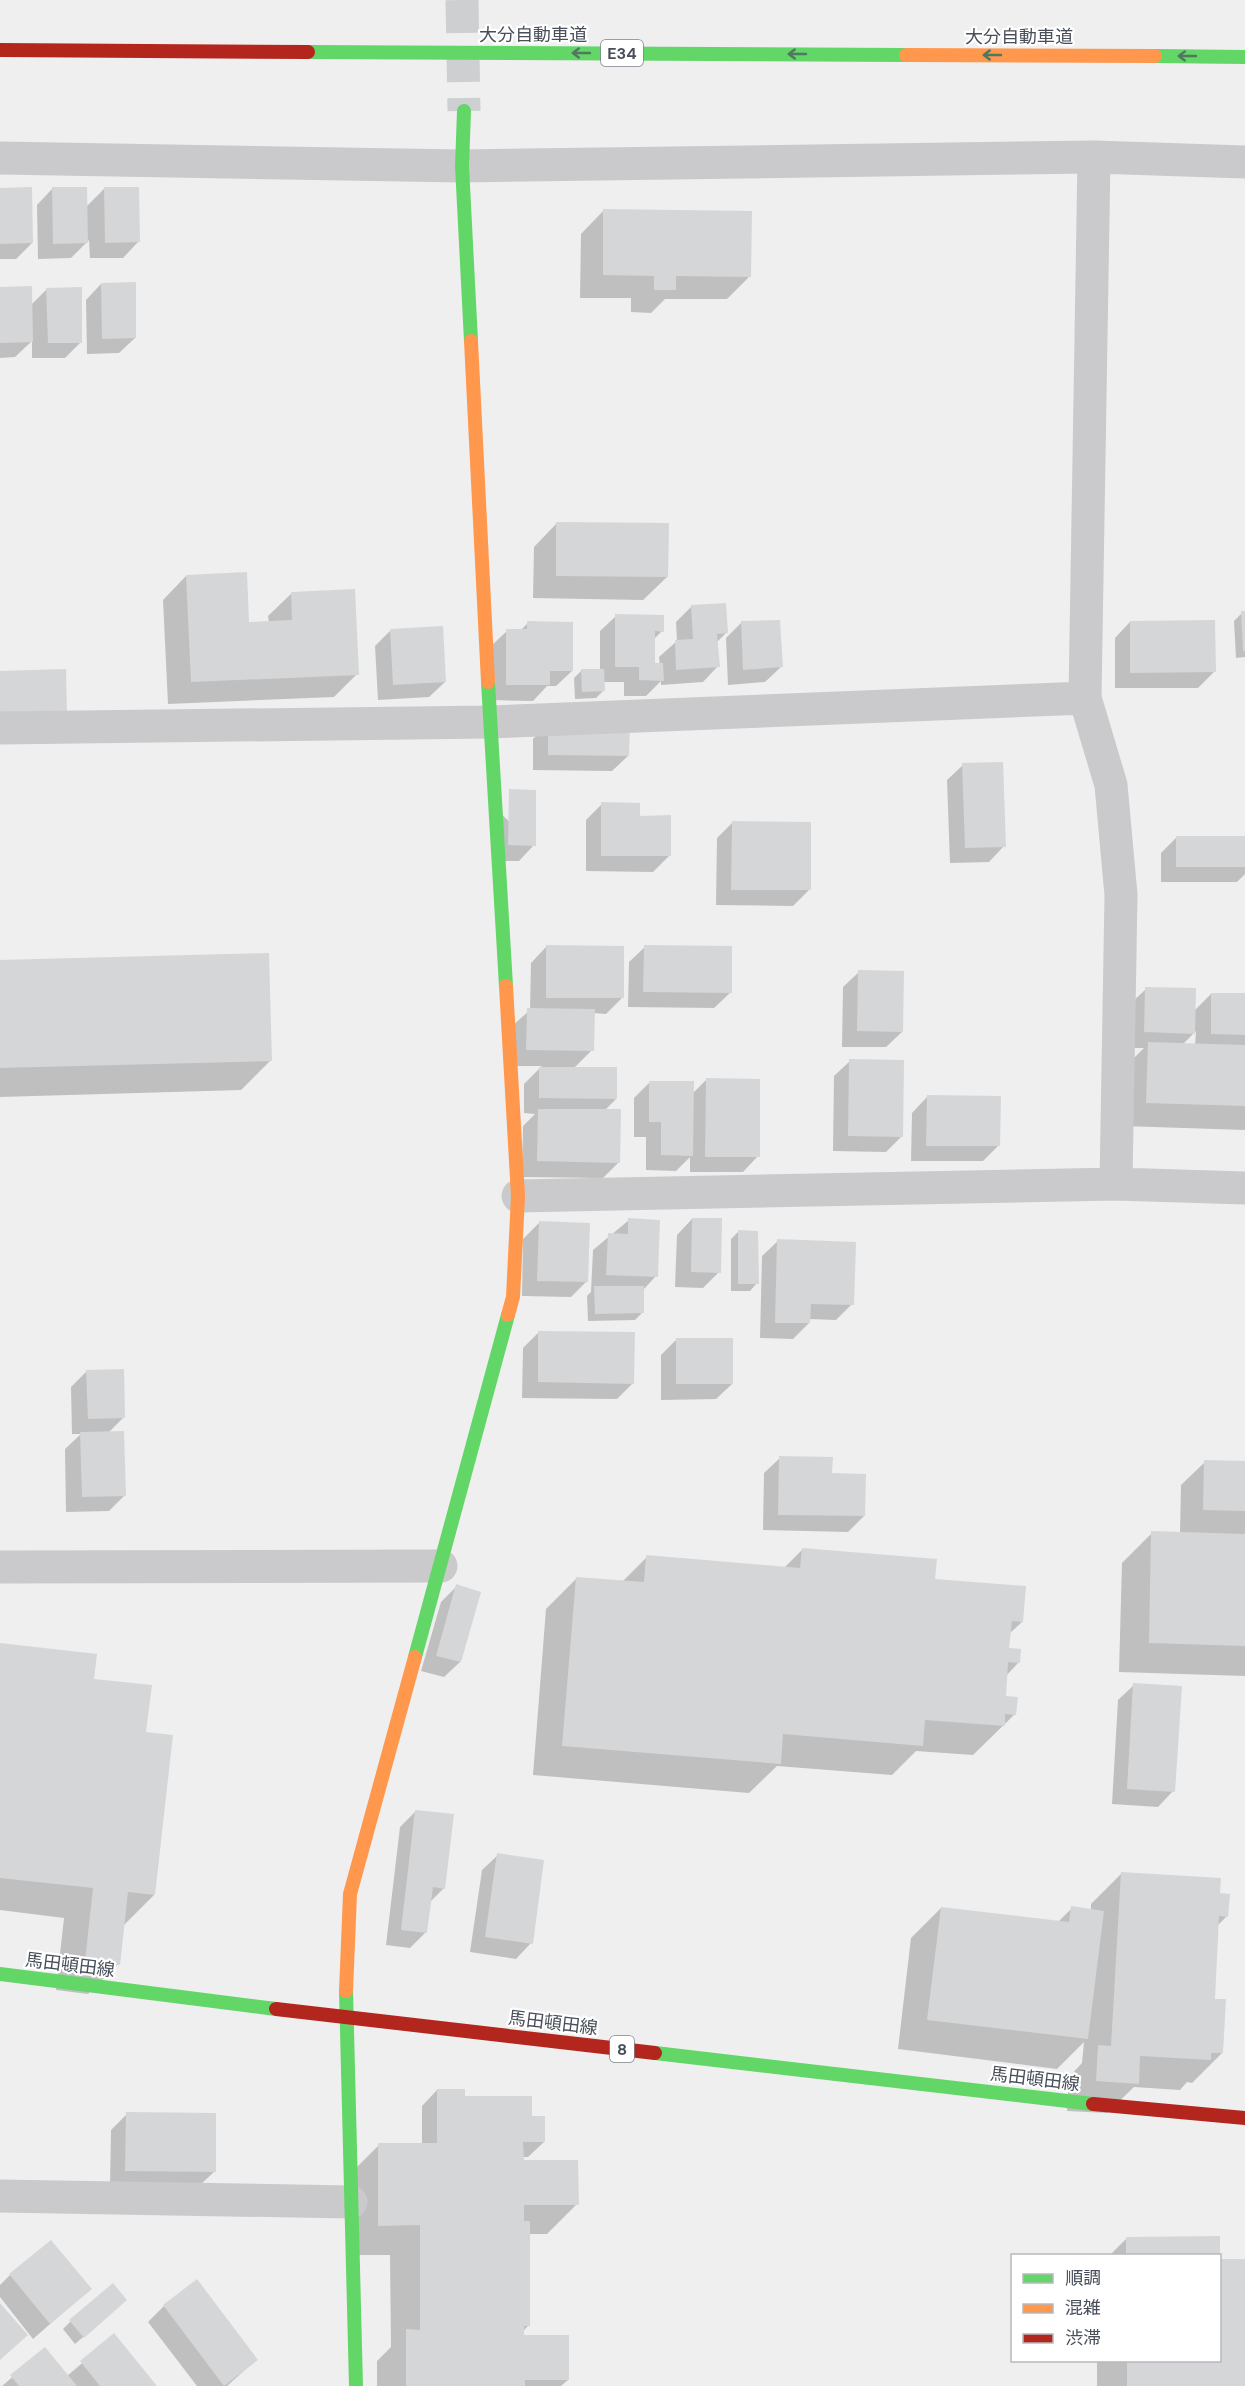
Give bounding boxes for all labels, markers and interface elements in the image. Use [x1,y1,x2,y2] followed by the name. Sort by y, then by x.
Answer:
[479,23,587,47] street label: 大分自動車道
[965,25,1073,49] street label: 大分自動車道
[601,40,643,66] road number: E34
[571,47,591,59] one-way arrow
[787,48,807,60] one-way arrow
[982,49,1002,61] one-way arrow
[1177,50,1197,62] one-way arrow
[24,1948,116,1982] street label: 馬田頓田線
[507,2006,599,2040] street label: 馬田頓田線
[610,2036,634,2062] road number: 8
[989,2062,1081,2096] street label: 馬田頓田線
[1011,2254,1221,2362] legend
[1065,2266,1101,2290] text: 順調
[1065,2296,1101,2320] text: 混雑
[1065,2326,1101,2350] text: 渋滞

